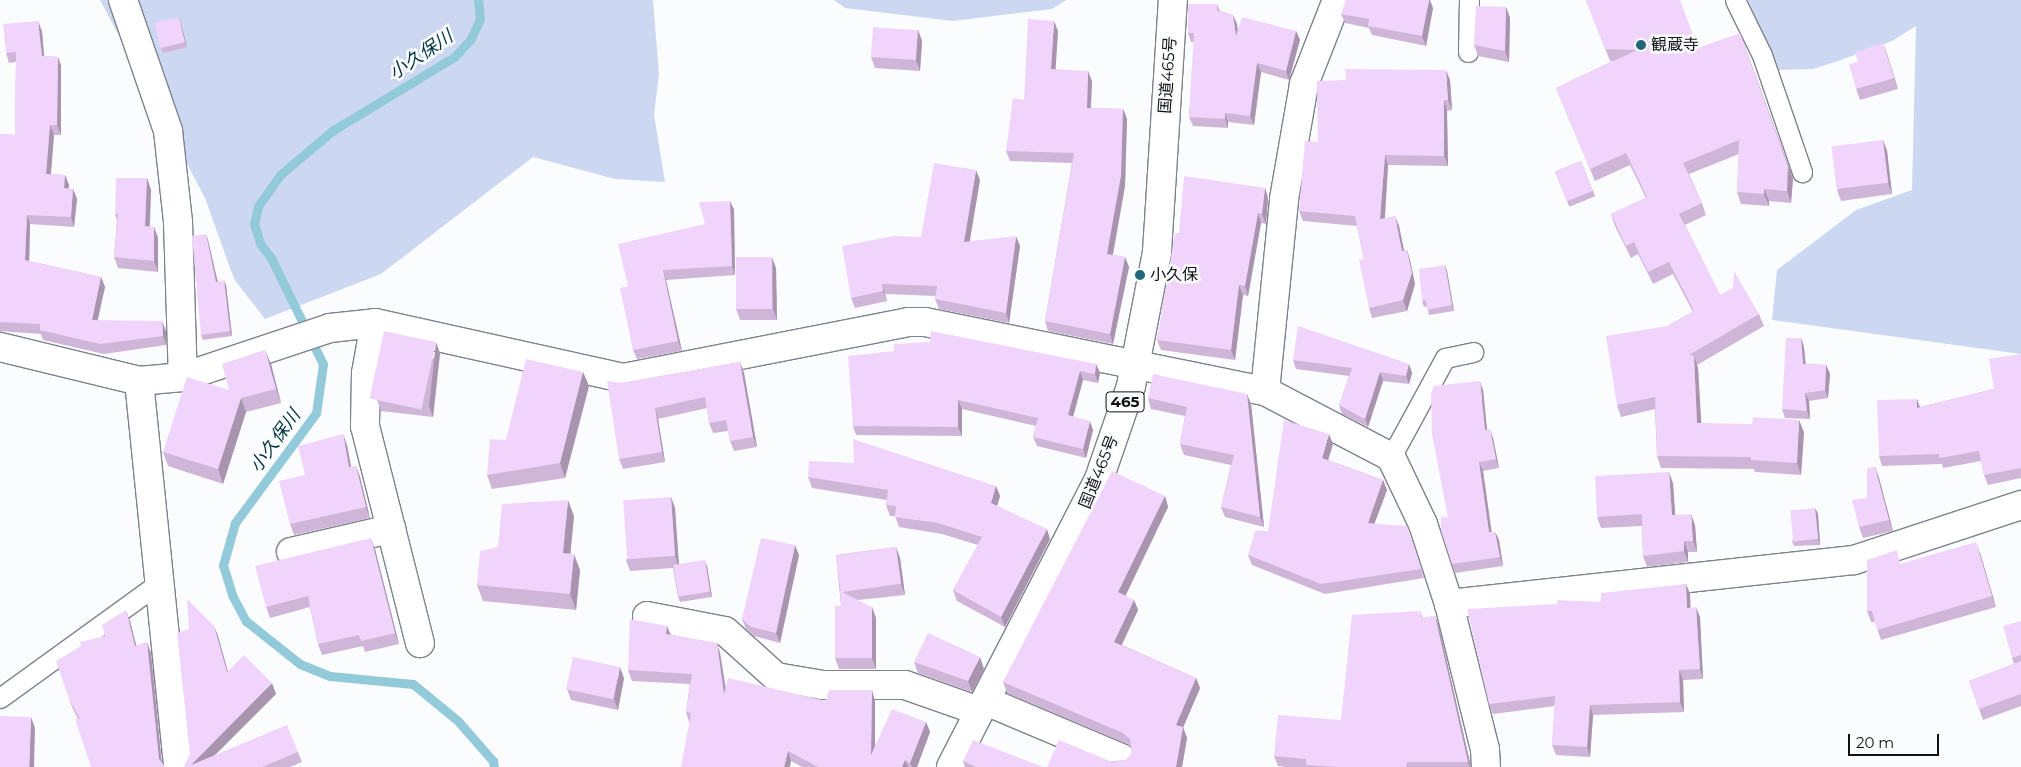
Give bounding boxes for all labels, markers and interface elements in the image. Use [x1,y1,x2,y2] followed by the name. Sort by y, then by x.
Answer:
[385,26,457,84] water label: 小久保川
[1651,35,1699,55] place label: 観蔵寺
[1156,36,1180,114] street label: 国道465号
[1635,39,1647,51] marker: 観蔵寺
[1150,265,1198,285] place label: 小久保
[1134,269,1146,281] marker: 小久保
[1105,390,1145,414] road number: 465
[245,406,305,476] water label: 小久保川
[1076,433,1122,511] street label: 国道465号
[1851,724,1942,756] scale bar
[1856,733,1894,752] text: 20 m

